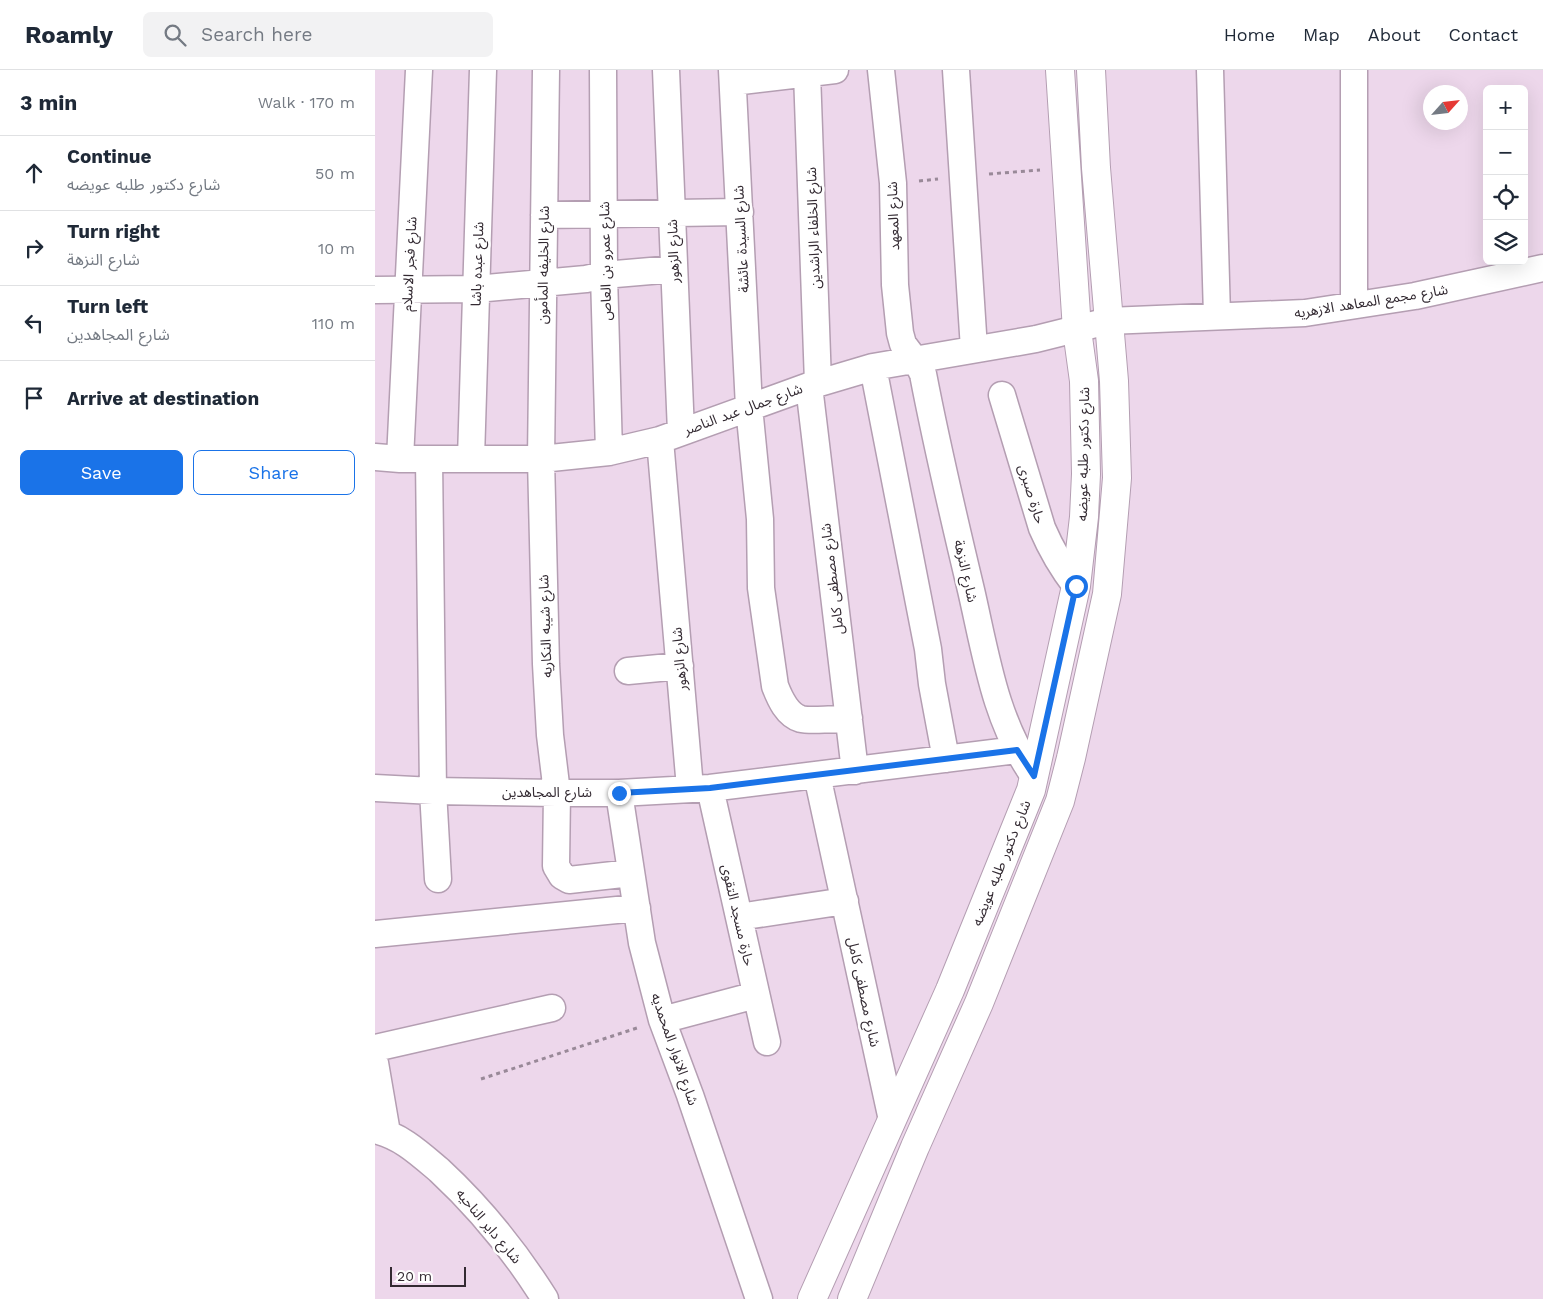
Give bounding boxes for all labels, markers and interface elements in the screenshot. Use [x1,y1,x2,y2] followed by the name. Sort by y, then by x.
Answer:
[143,12,493,57] search box
[25,21,113,49] text: Roamly
[161,21,189,49] icon: search
[201,23,312,46] text: Search here
[1224,24,1275,45] text: Home
[1303,24,1340,45] text: Map
[1368,24,1420,45] text: About
[1448,24,1518,45] text: Contact
[1423,85,1468,130] north arrow
[1483,85,1528,265] map controls
[1483,85,1528,130] button: +
[20,90,77,115] text: 3 min
[258,93,355,112] text: Walk · 170 m
[1483,130,1528,175] button: −
[67,145,151,168] text: Continue
[20,159,48,187] icon: ahead
[315,164,355,183] text: 50 m
[803,167,826,289] street label: شارع الخلفاء الراشدين
[67,175,220,194] text: شارع دكتور طلبه عويضه
[1483,175,1528,220] button: locate
[884,181,905,251] street label: شارع المعهد
[730,185,755,293] street label: شارع السيدة عائشة
[596,201,617,321] street label: شارع عمرو بن العاص
[533,206,555,324] street label: شارع الخليفه المأمون
[399,216,422,312] street label: شارع فجر الاسلام
[664,219,685,284] street label: شارع الزهور
[67,220,160,243] text: Turn right
[1483,220,1528,265] button: layers
[468,221,489,307] street label: شارع عبده باشا
[20,234,48,262] icon: right
[318,239,355,258] text: 10 m
[67,250,140,269] text: شارع النزهة
[1293,281,1450,324] street label: شارع مجمع المعاهد الازهريه
[67,295,148,318] text: Turn left
[20,309,48,337] icon: left
[312,314,355,333] text: 110 m
[67,325,170,344] text: شارع المجاهدين
[681,380,806,441] street label: شارع جمال عبد الناصر
[20,384,48,412] icon: arrive
[67,387,259,410] text: Arrive at destination
[1074,387,1095,521] street label: شارع دكتور طلبه عويضه
[20,450,183,495] button: Save
[193,450,355,495] button: Share
[1014,463,1049,526] street label: حارة صبرى
[817,522,850,636] street label: شارع مصطفى كامل
[948,538,981,605] street label: شارع النزهة
[535,574,558,678] street label: شارع شيبه النكاريه
[1065,575,1088,598] route start
[668,626,693,692] street label: شارع الزهور
[608,782,631,805] route end
[502,784,592,803] street label: شارع المجاهدين
[968,798,1036,929] street label: شارع دكتور طلبه عويضه
[718,862,758,968] street label: حارة مسجد التقوى
[842,936,883,1049] street label: شارع مصطفى كامل
[645,991,702,1108] street label: شارع الانوار المحمديه
[451,1185,525,1269] street label: شارع داير الناحيه
[390,1264,466,1287] scale bar
[397,1268,432,1284] text: 20 m

